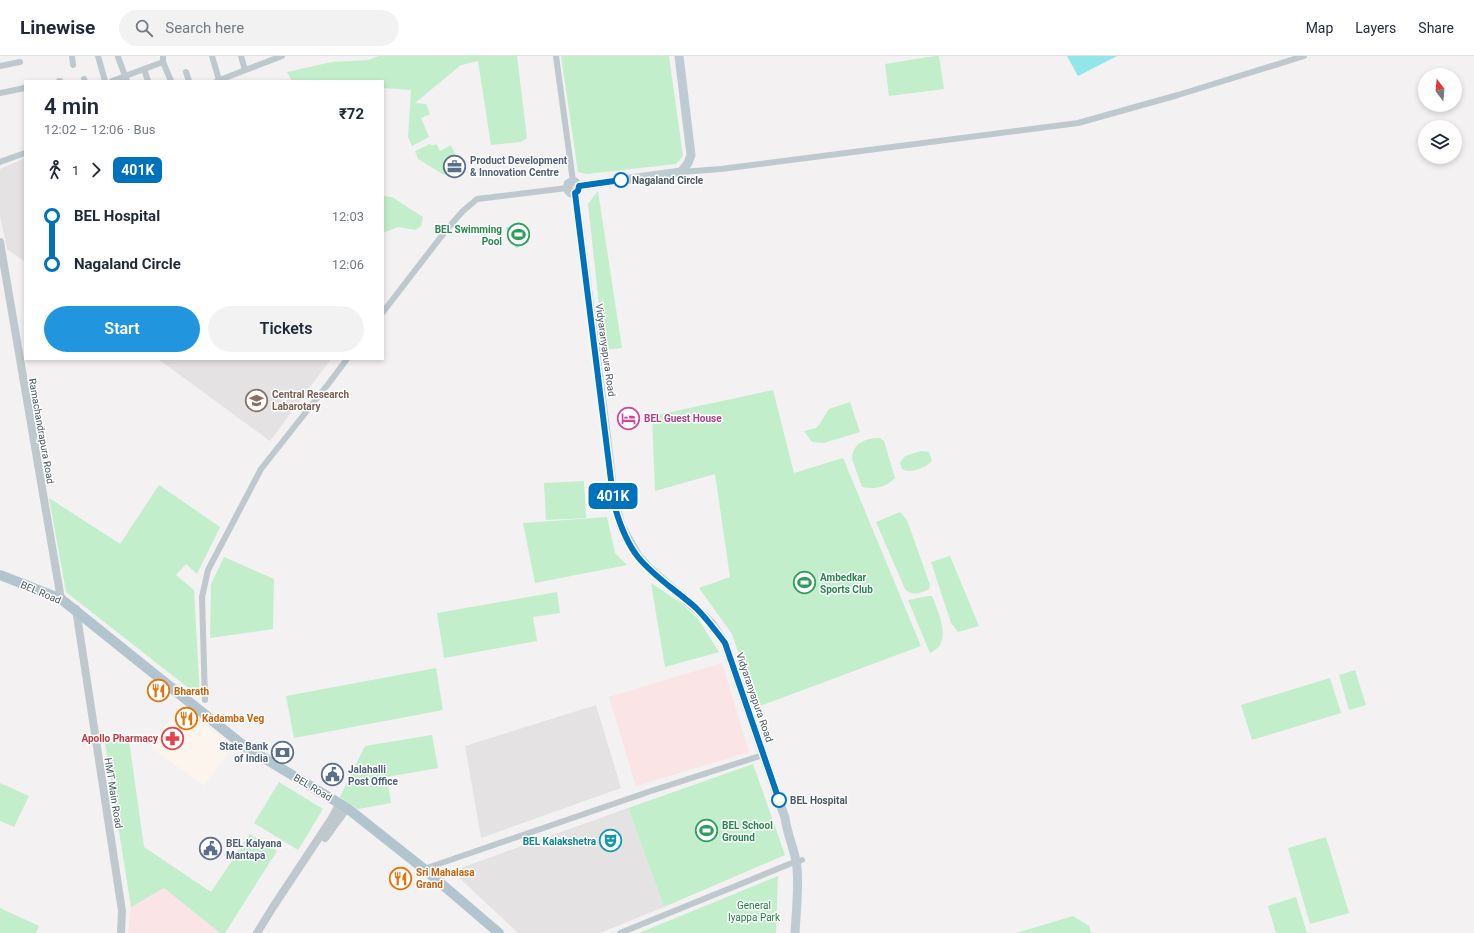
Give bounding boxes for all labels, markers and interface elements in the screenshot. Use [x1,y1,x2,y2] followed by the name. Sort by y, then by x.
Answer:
[119,10,399,46] search box
[20,16,95,39] text: Linewise
[133,17,155,39] icon: search
[165,19,244,37] text: Search here
[1306,20,1333,36] text: Map
[1355,20,1396,36] text: Layers
[1418,20,1454,36] text: Share
[1418,68,1462,112] north arrow
[1418,68,1462,164] map controls
[44,94,99,119] text: 4 min
[339,105,364,123] text: ₹72
[1418,120,1462,164] button: layers
[44,122,156,137] text: 12:02 – 12:06 · Bus
[441,153,467,179] office icon: Product Development & Innovation Centre
[470,155,568,178] place label: Product Development & Innovation Centre
[44,159,66,181] icon: walk
[85,159,107,181] icon: forward
[121,162,154,178] text: 401K
[72,163,79,178] text: 1
[613,172,629,188] marker: Nagaland Circle
[632,175,704,186] place label: Nagaland Circle
[74,207,160,225] text: BEL Hospital
[332,209,364,224] text: 12:03
[505,222,531,248] sports icon: BEL Swimming Pool
[435,224,502,247] place label: BEL Swimming Pool
[74,255,181,273] text: Nagaland Circle
[332,257,364,272] text: 12:06
[594,303,617,397] street label: Vidyaranyapura Road
[44,306,200,352] button: Start
[208,306,364,352] button: Tickets
[27,377,56,485] street label: Ramachandrapura Road
[244,387,270,413] school or university icon: Central Research Labarotary
[272,389,349,412] place label: Central Research Labarotary
[616,405,642,431] hotel icon: BEL Guest House
[644,413,722,424] place label: BEL Guest House
[585,483,641,509] line badge: 401K
[597,488,630,504] text: 401K
[791,570,817,596] sports icon: Ambedkar Sports Club
[820,572,873,595] place label: Ambedkar Sports Club
[19,579,63,606] street label: BEL Road
[734,651,775,743] street label: Vidyaranyapura Road
[145,678,171,704] restaurant icon: Bharath
[174,686,210,697] place label: Bharath
[174,705,200,731] restaurant icon: Kadamba Veg
[202,713,265,724] place label: Kadamba Veg
[160,725,186,751] pharmacy icon: Apollo Pharmacy
[81,733,159,744] place label: Apollo Pharmacy
[270,739,296,765] bank icon: State Bank of India
[219,741,269,764] place label: State Bank of India
[102,757,125,829] street label: HMT Main Road
[319,762,345,788] public building icon: Jalahalli Post Office
[348,764,398,787] place label: Jalahalli Post Office
[292,772,334,803] street label: BEL Road
[771,792,787,808] marker: BEL Hospital
[790,795,848,806] place label: BEL Hospital
[694,818,720,844] sports icon: BEL School Ground
[722,820,773,843] place label: BEL School Ground
[598,828,624,854] theatre icon: BEL Kalakshetra
[198,836,224,862] public building icon: BEL Kalyana Mantapa
[523,836,597,847] place label: BEL Kalakshetra
[226,838,282,861] place label: BEL Kalyana Mantapa
[388,865,414,891] restaurant icon: Sri Mahalasa Grand
[416,867,475,890] place label: Sri Mahalasa Grand
[728,900,781,923] park label: General Iyappa Park

